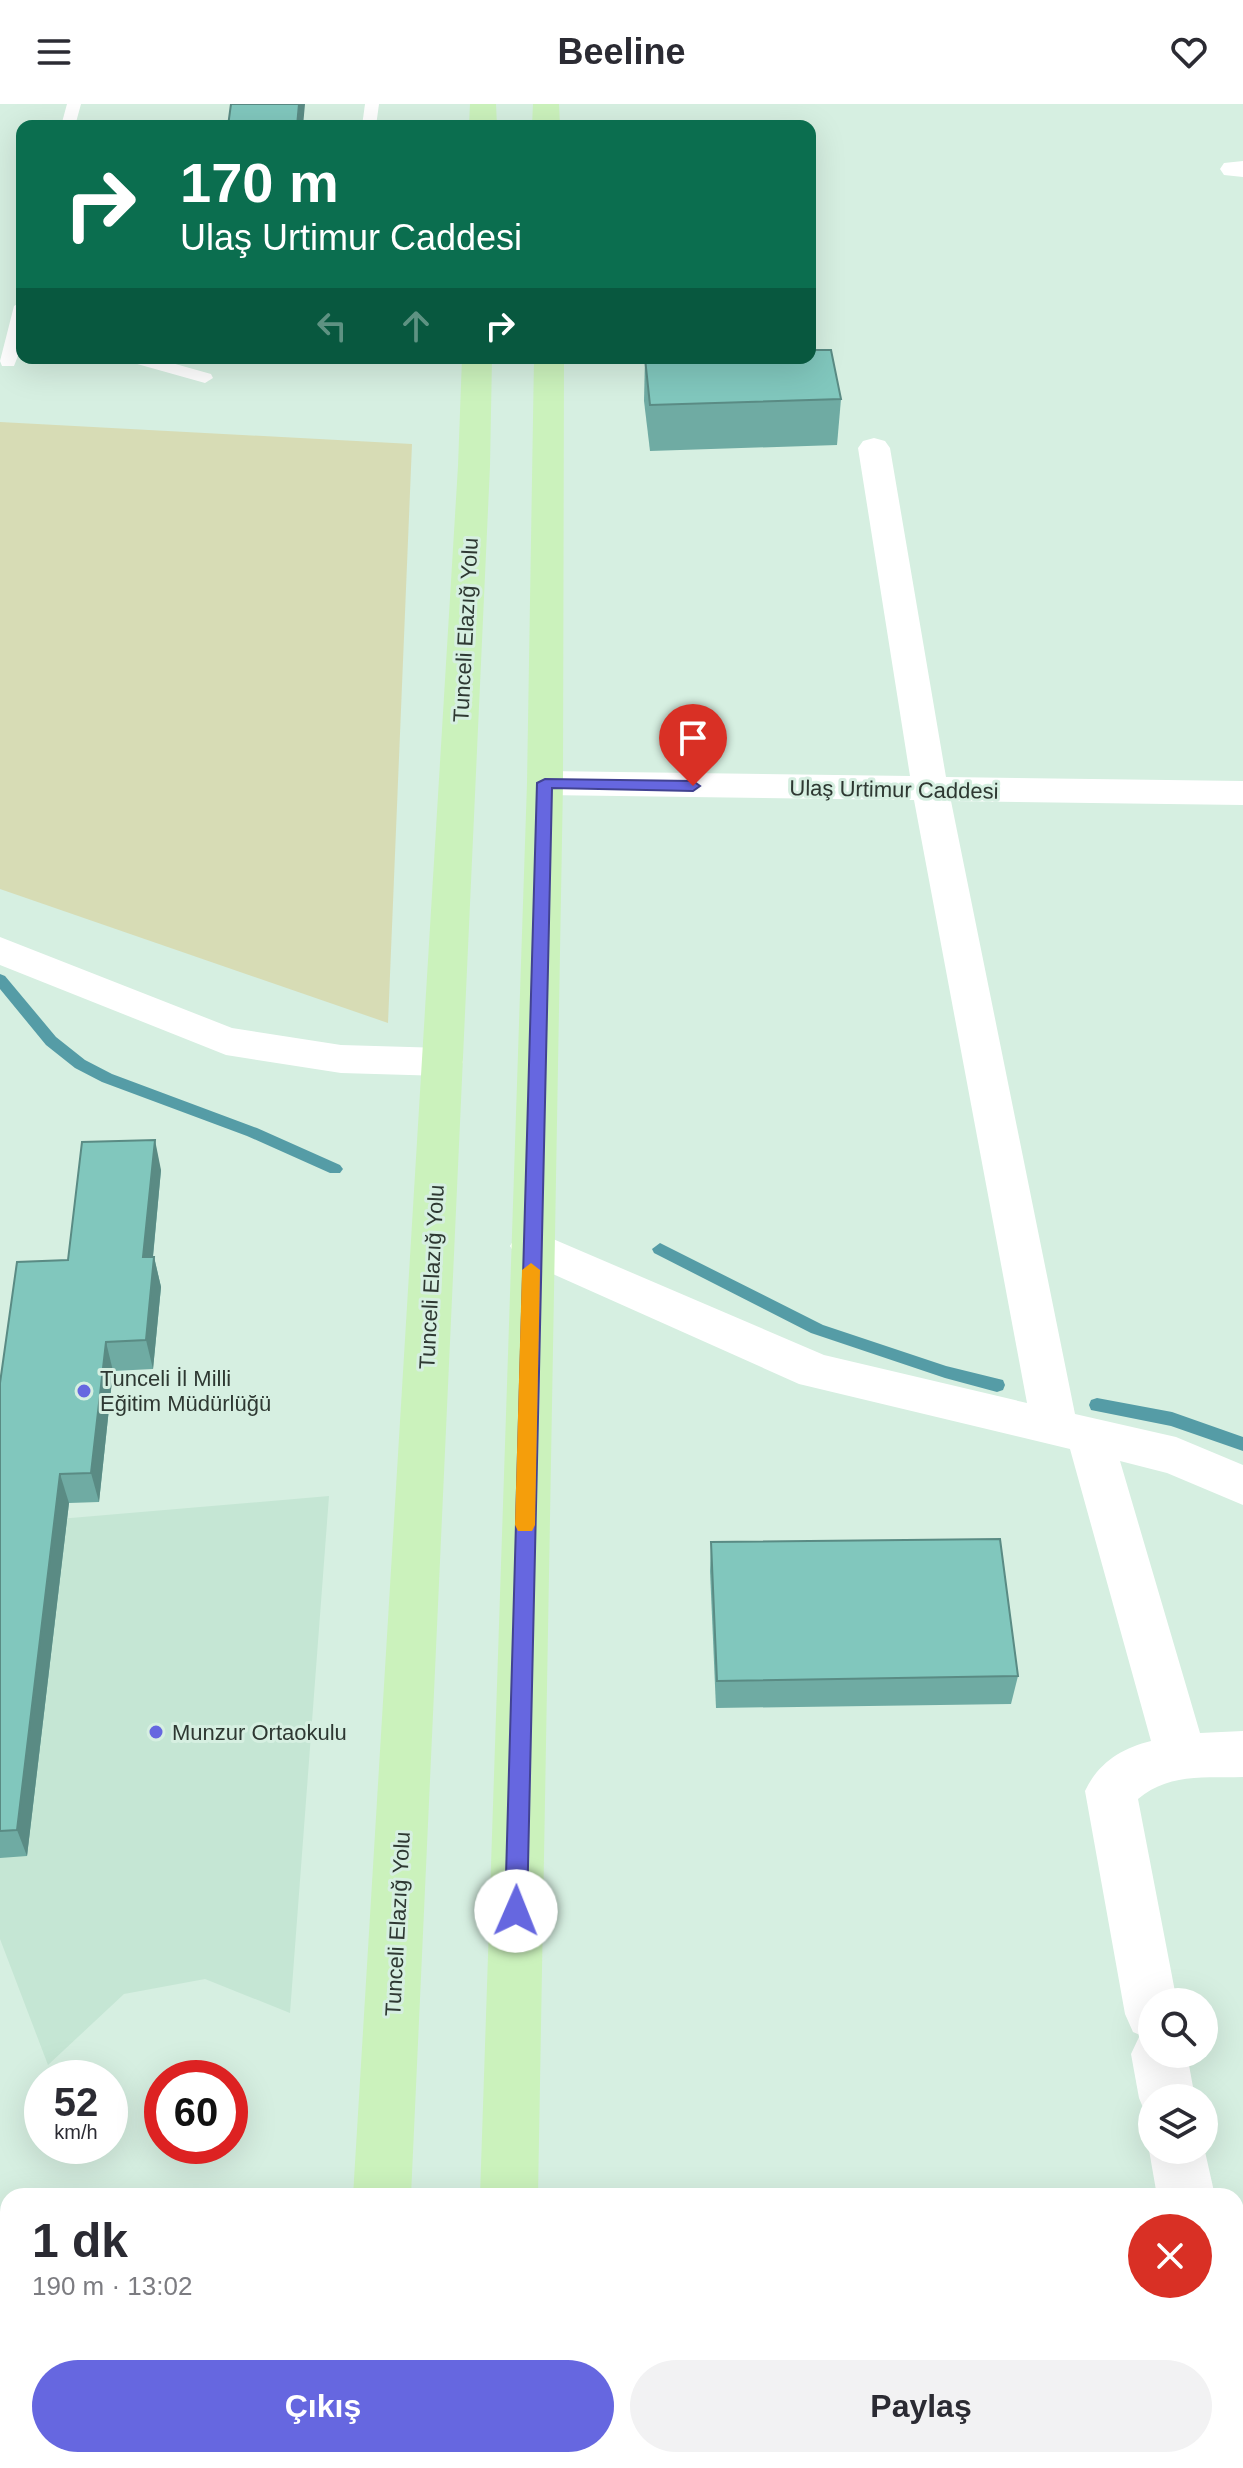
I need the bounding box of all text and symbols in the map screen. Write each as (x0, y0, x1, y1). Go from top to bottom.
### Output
icon: menu (32, 30, 76, 74)
icon: heart (1167, 30, 1211, 74)
text: Beeline (557, 31, 686, 72)
text: 170 m (180, 151, 339, 214)
icon: right (48, 152, 152, 256)
text: Ulaş Urtimur Caddesi (180, 217, 522, 258)
icon: left (310, 304, 354, 348)
icon: ahead (394, 304, 438, 348)
icon: right (478, 304, 522, 348)
street label: Tunceli Elazığ Yolu (448, 537, 483, 723)
pin (659, 704, 727, 786)
icon: arrive (671, 716, 715, 760)
street label: Ulaş Urtimur Caddesi (789, 775, 999, 804)
street label: Tunceli Elazığ Yolu (414, 1184, 449, 1370)
place label: Tunceli İl Milli Eğitim Müdürlüğü (100, 1366, 271, 1416)
marker: Tunceli İl Milli Eğitim Müdürlüğü (75, 1382, 93, 1400)
place label: Munzur Ortaokulu (172, 1720, 347, 1745)
marker: Munzur Ortaokulu (147, 1723, 165, 1741)
street label: Tunceli Elazığ Yolu (380, 1831, 415, 2017)
position arrow (474, 1869, 558, 1953)
map controls (1138, 1988, 1218, 2164)
button: search (1138, 1988, 1218, 2068)
speed limit sign: 60 (144, 2060, 248, 2164)
text: 52 (54, 2080, 98, 2124)
button: layers (1138, 2084, 1218, 2164)
text: km/h (54, 2121, 98, 2143)
text: 1 dk (32, 2214, 128, 2267)
button: close (1128, 2214, 1212, 2298)
text: 190 m · 13:02 (32, 2271, 192, 2301)
button: Çıkış (32, 2360, 614, 2452)
button: Paylaş (630, 2360, 1212, 2452)

